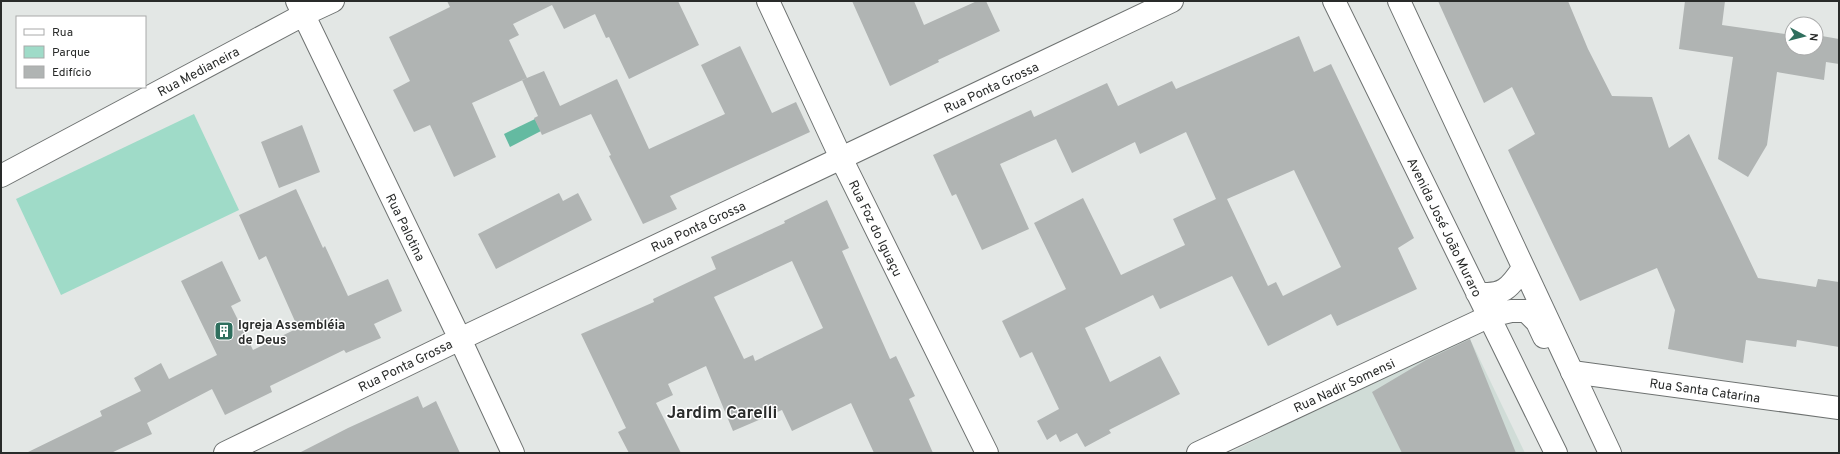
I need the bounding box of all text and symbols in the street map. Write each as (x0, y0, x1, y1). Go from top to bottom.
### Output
legend (16, 16, 146, 88)
north arrow (1784, 16, 1824, 56)
text: Rua (52, 25, 73, 41)
text: N (1806, 32, 1820, 42)
street label: Rua Medianeira (155, 44, 243, 101)
text: Parque (52, 45, 90, 61)
street label: Rua Ponta Grossa (942, 60, 1042, 118)
text: Edifício (52, 65, 92, 81)
street label: Avenida José João Muraro (1402, 156, 1484, 300)
street label: Rua Foz do Iguaçu (844, 178, 905, 280)
street label: Rua Palotina (381, 191, 427, 264)
street label: Rua Ponta Grossa (649, 199, 749, 257)
place label: Igreja Assembléia de Deus (238, 318, 345, 349)
building icon: Igreja Assembléia de Deus (213, 320, 235, 342)
street label: Rua Ponta Grossa (356, 337, 456, 396)
street label: Rua Nadir Somensi (1292, 356, 1398, 417)
street label: Rua Santa Catarina (1648, 376, 1761, 408)
district label: Jardim Carelli (667, 403, 777, 425)

